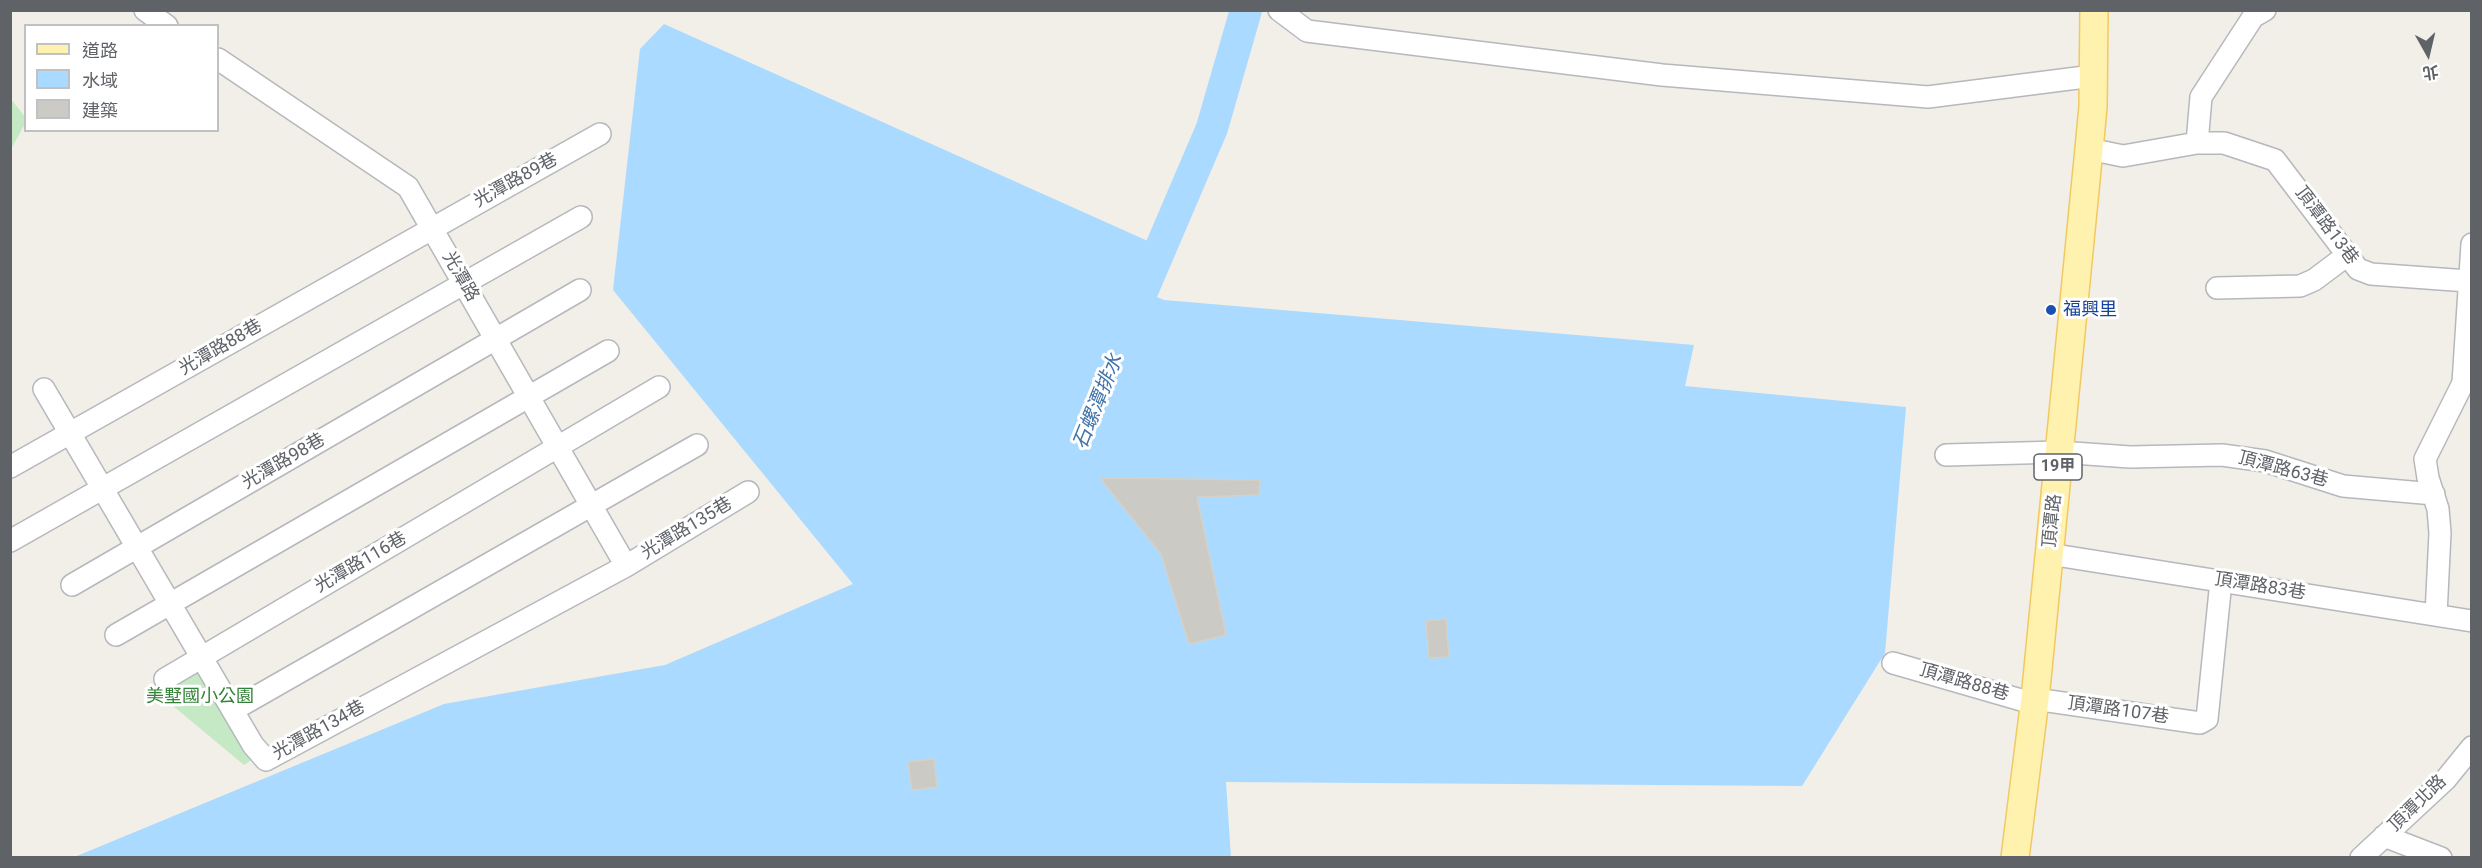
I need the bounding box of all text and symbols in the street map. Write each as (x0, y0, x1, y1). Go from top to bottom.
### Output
legend (24, 24, 219, 132)
north arrow (2398, 24, 2458, 84)
text: 道路 (82, 40, 118, 61)
text: 北 (2421, 62, 2440, 83)
text: 水域 (82, 70, 118, 91)
text: 建築 (82, 100, 118, 121)
street label: 光潭路89巷 (470, 149, 562, 213)
street label: 頂潭路13巷 (2290, 183, 2362, 269)
street label: 光潭路 (437, 248, 483, 306)
place label: 福興里 (2063, 299, 2117, 321)
marker: 福興里 (2044, 303, 2058, 317)
street label: 光潭路88巷 (176, 316, 266, 380)
water label: 石螺潭排水 (1069, 351, 1129, 453)
street label: 光潭路98巷 (239, 430, 329, 494)
street label: 頂潭路63巷 (2236, 448, 2330, 492)
road number: 19甲 (2034, 454, 2082, 480)
street label: 光潭路135巷 (638, 493, 736, 565)
street label: 頂潭路 (2039, 493, 2067, 549)
street label: 光潭路116巷 (311, 528, 411, 598)
street label: 頂潭路83巷 (2213, 569, 2307, 605)
street label: 頂潭路88巷 (1917, 660, 2011, 706)
park label: 美墅國小公園 (146, 686, 254, 708)
street label: 頂潭路107巷 (2066, 693, 2170, 729)
street label: 光潭路134巷 (269, 697, 369, 765)
street label: 頂潭北路 (2385, 771, 2451, 837)

